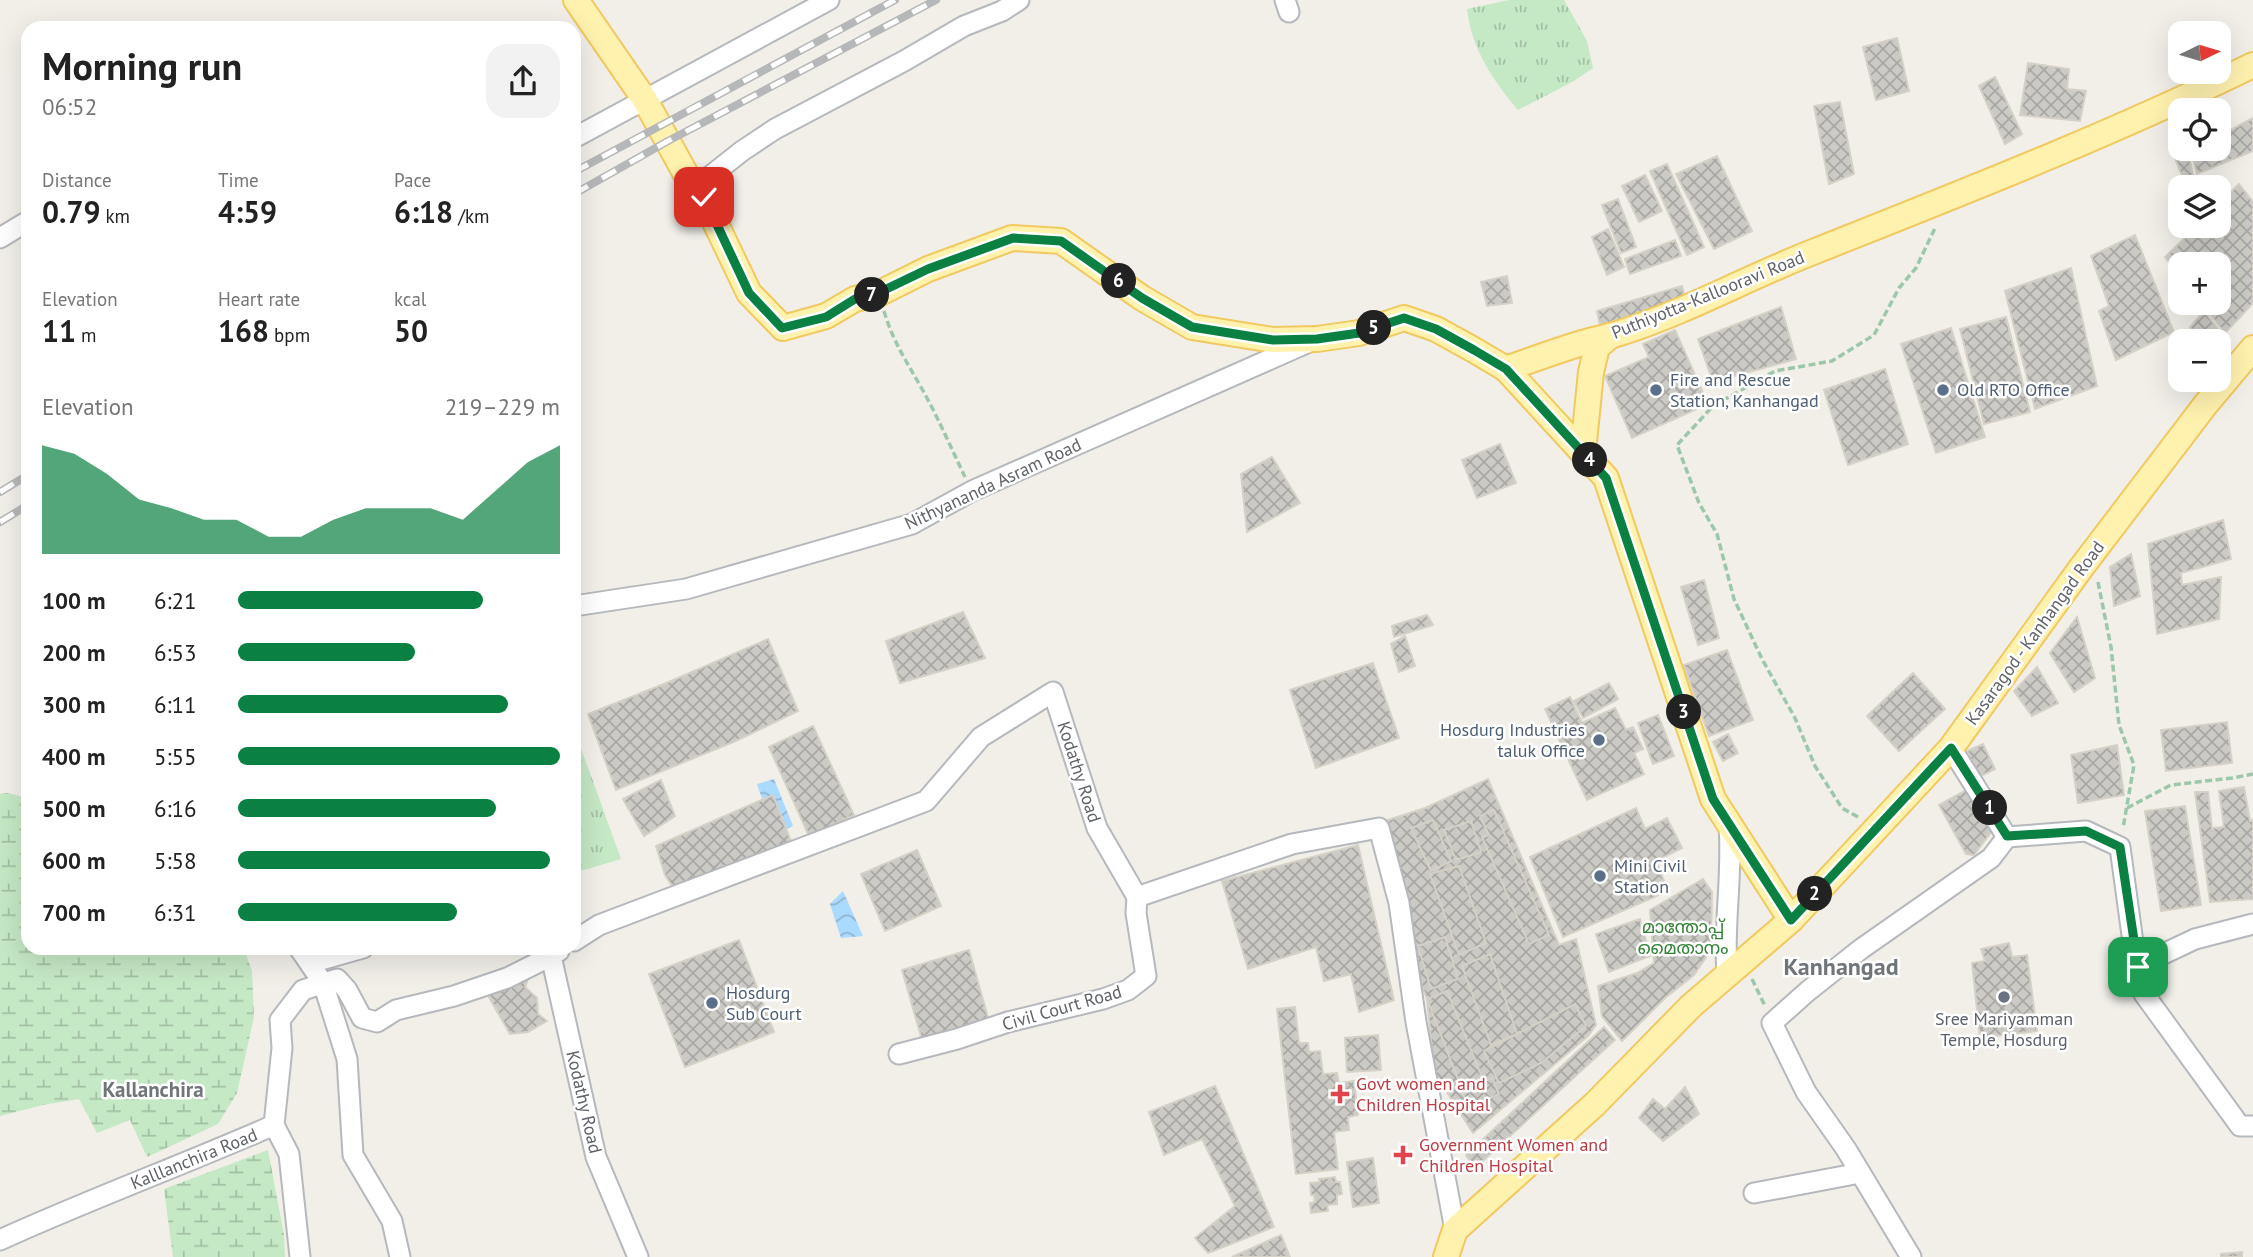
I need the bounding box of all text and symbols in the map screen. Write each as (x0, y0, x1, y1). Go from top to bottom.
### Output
north arrow (2168, 21, 2231, 84)
map controls (2168, 21, 2231, 392)
text: Morning run (42, 41, 242, 90)
button: share (486, 44, 560, 118)
text: 06:52 (42, 92, 97, 121)
button: locate (2168, 98, 2231, 161)
pin (674, 167, 734, 227)
text: Distance (42, 168, 112, 192)
text: Time (218, 168, 259, 192)
text: Pace (394, 168, 431, 192)
button: layers (2168, 175, 2231, 238)
icon: check (685, 178, 723, 216)
text: 0.79 (42, 192, 100, 231)
text: 4:59 (218, 192, 277, 231)
text: 6:18 (394, 192, 453, 231)
text: km (100, 204, 130, 228)
text: /km (453, 204, 489, 228)
street label: Puthiyotta-Kallooravi Road (1608, 245, 1808, 344)
button: + (2168, 252, 2231, 315)
pin: 6 (1102, 264, 1136, 298)
text: 6 (1113, 268, 1124, 292)
pin: 7 (854, 278, 890, 312)
text: 7 (866, 282, 877, 306)
text: Elevation (42, 287, 118, 311)
text: Heart rate (218, 287, 300, 311)
text: kcal (394, 287, 426, 311)
pin: 5 (1356, 310, 1392, 346)
text: 11 (42, 311, 76, 350)
text: 168 (218, 311, 269, 350)
text: 50 (394, 311, 428, 350)
text: 5 (1368, 315, 1379, 339)
text: m (76, 323, 97, 347)
text: bpm (269, 323, 310, 347)
button: − (2168, 329, 2231, 392)
place label: Fire and Rescue Station, Kanhangad (1670, 368, 1819, 412)
place label: Old RTO Office (1957, 378, 2070, 401)
marker: Fire and Rescue Station, Kanhangad (1648, 382, 1664, 398)
marker: Old RTO Office (1935, 382, 1951, 398)
text: Elevation (42, 392, 134, 421)
text: 219–229 m (445, 392, 560, 421)
street label: Nithyananda Asram Road (901, 432, 1085, 535)
pin: 4 (1572, 442, 1608, 477)
text: 4 (1584, 447, 1595, 471)
street label: Kasaragod - Kanhangad Road (1960, 536, 2109, 729)
text: 100 m (42, 586, 105, 615)
text: 6:21 (154, 586, 197, 615)
text: 200 m (42, 638, 105, 667)
text: 6:53 (154, 638, 197, 667)
text: 300 m (42, 690, 105, 719)
text: 6:11 (154, 690, 197, 719)
pin: 3 (1666, 694, 1702, 730)
text: 3 (1678, 699, 1689, 723)
street label: Kodathy Road (1052, 718, 1107, 825)
place label: Hosdurg Industries taluk Office (1440, 718, 1585, 762)
marker: Hosdurg Industries taluk Office (1591, 732, 1607, 748)
text: 400 m (42, 742, 105, 771)
text: 5:55 (154, 742, 197, 771)
pin: 1 (1972, 790, 2008, 826)
text: 500 m (42, 794, 105, 823)
text: 6:16 (154, 794, 197, 823)
text: 1 (1984, 795, 1995, 819)
text: 600 m (42, 846, 105, 875)
text: 5:58 (154, 846, 197, 875)
place label: Mini Civil Station (1614, 854, 1687, 898)
marker: Mini Civil Station (1592, 868, 1608, 884)
pin: 2 (1798, 876, 1832, 912)
text: 2 (1809, 881, 1820, 905)
text: 700 m (42, 898, 105, 927)
text: 6:31 (154, 898, 197, 927)
park label: മാന്തോപ്പ് മൈതാനം (1638, 915, 1728, 959)
pin (2108, 937, 2168, 997)
icon: arrive (2119, 948, 2157, 986)
district label: Kanhangad (1783, 951, 1899, 982)
street label: Civil Court Road (999, 979, 1124, 1036)
place label: Hosdurg Sub Court (726, 981, 802, 1025)
marker: Sree Mariyamman Temple, Hosdurg (1996, 989, 2012, 1005)
marker: Hosdurg Sub Court (704, 995, 720, 1011)
place label: Sree Mariyamman Temple, Hosdurg (1935, 1007, 2073, 1051)
street label: Kodathy Road (561, 1048, 608, 1156)
place label: Govt women and Children Hospital (1356, 1072, 1491, 1116)
district label: Kallanchira (102, 1076, 204, 1103)
marker: Govt women and Children Hospital (1330, 1084, 1350, 1104)
street label: Kalllanchira Road (127, 1123, 261, 1194)
place label: Government Women and Children Hospital (1419, 1133, 1608, 1177)
marker: Government Women and Children Hospital (1393, 1145, 1413, 1165)

